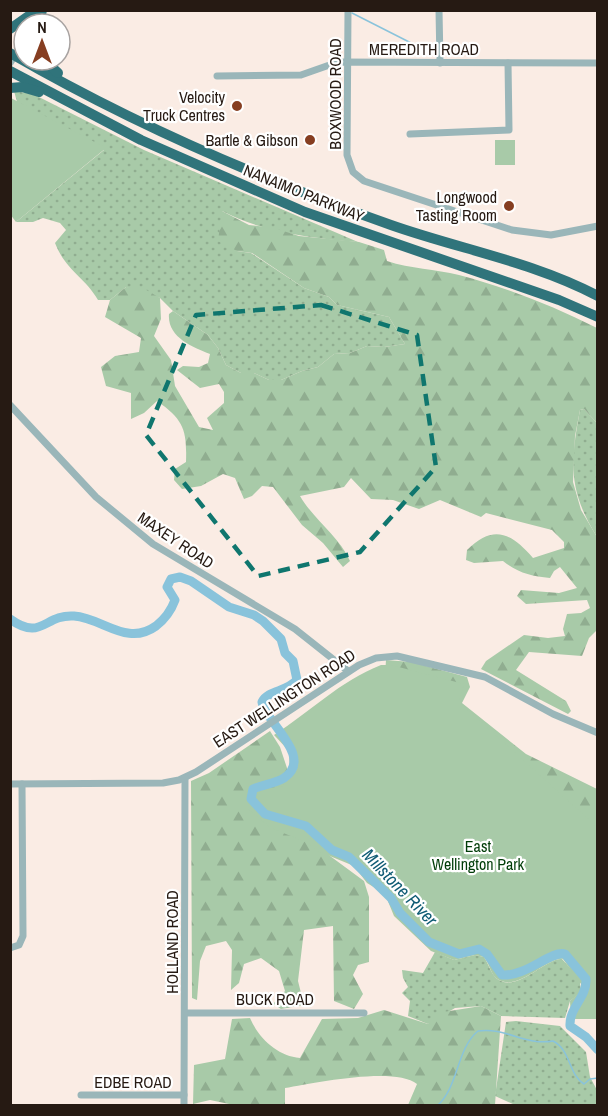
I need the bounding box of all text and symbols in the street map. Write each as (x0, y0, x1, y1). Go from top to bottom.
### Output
north arrow (12, 12, 72, 72)
text: N (37, 16, 47, 38)
street label: BOXWOOD ROAD (324, 38, 346, 150)
street label: MEREDITH ROAD (369, 38, 479, 60)
place label: Velocity Truck Centres (143, 86, 225, 126)
marker: Velocity Truck Centres (230, 99, 244, 113)
place label: Bartle & Gibson (205, 129, 298, 151)
marker: Bartle & Gibson (303, 133, 317, 147)
street label: NANAIMO PARKWAY (240, 159, 368, 227)
place label: Longwood Tasting Room (416, 186, 497, 226)
marker: Longwood Tasting Room (502, 199, 516, 213)
street label: MAXEY ROAD (134, 506, 218, 574)
street label: EAST WELLINGTON ROAD (208, 644, 360, 752)
park label: East Wellington Park (432, 835, 525, 875)
water label: Millstone River (357, 843, 444, 932)
street label: HOLLAND ROAD (161, 890, 183, 994)
street label: BUCK ROAD (236, 988, 314, 1010)
street label: EDBE ROAD (94, 1071, 172, 1093)

